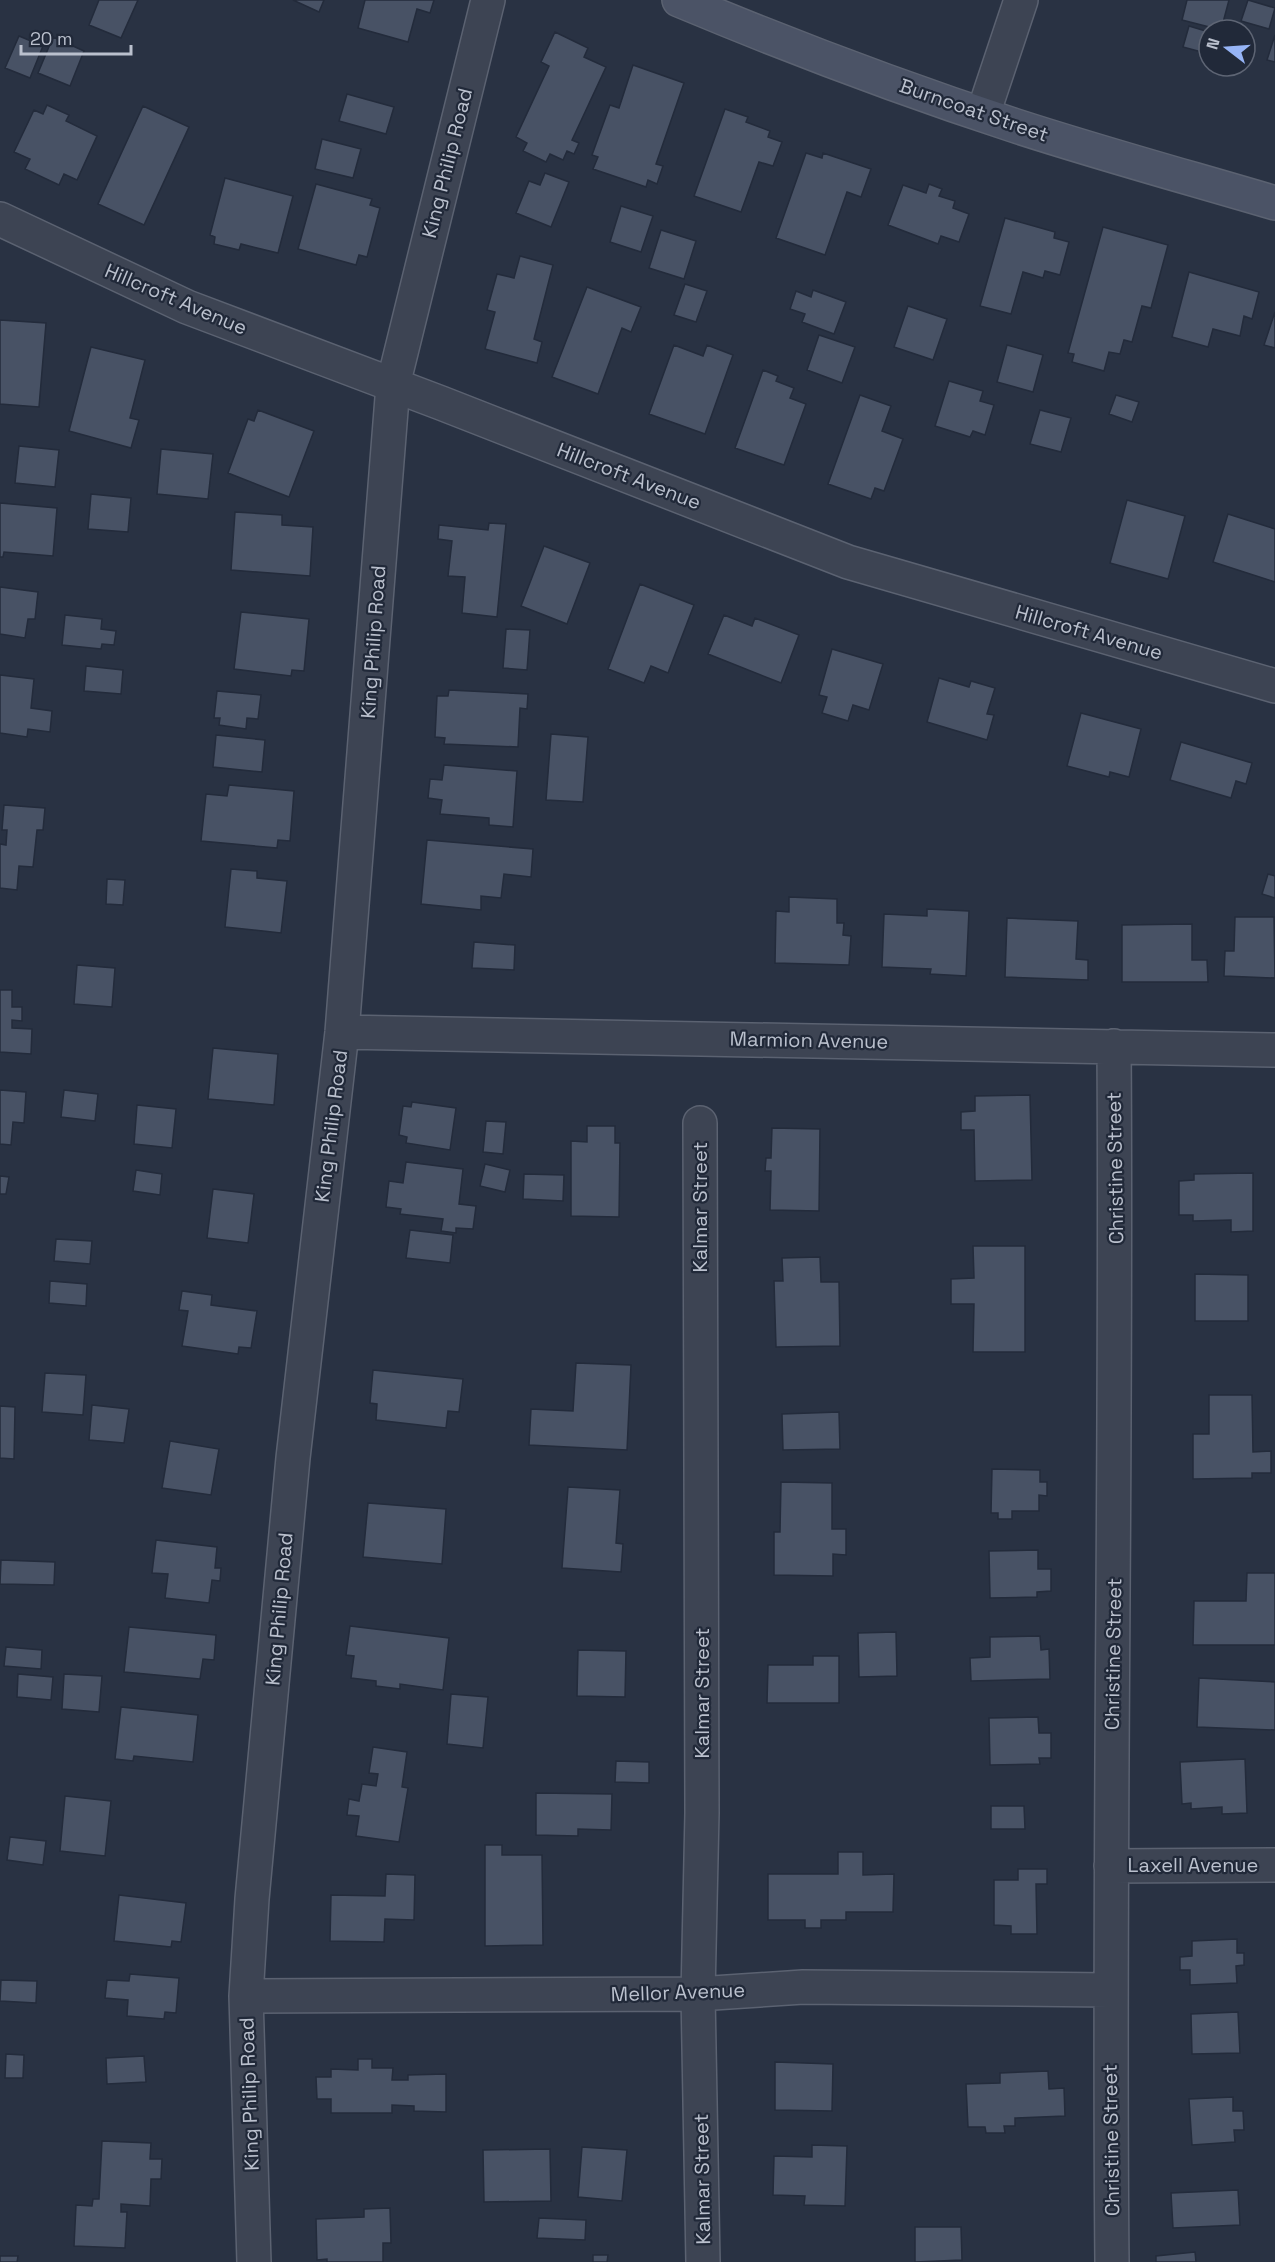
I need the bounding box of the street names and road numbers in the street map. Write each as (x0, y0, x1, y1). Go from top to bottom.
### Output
street label: Burncoat Street (896, 72, 1052, 148)
street label: King Philip Road (416, 85, 478, 241)
street label: Hillcroft Avenue (101, 257, 251, 341)
street label: Hillcroft Avenue (553, 437, 705, 515)
street label: King Philip Road (355, 565, 391, 719)
street label: Hillcroft Avenue (1012, 599, 1166, 665)
street label: Marmion Avenue (729, 1026, 889, 1054)
street label: King Philip Road (309, 1048, 353, 1204)
street label: Christine Street (1101, 1092, 1129, 1244)
street label: Kalmar Street (687, 1141, 713, 1273)
street label: King Philip Road (259, 1531, 299, 1687)
street label: Christine Street (1099, 1578, 1127, 1730)
street label: Kalmar Street (689, 1627, 715, 1759)
street label: Laxell Avenue (1128, 1852, 1258, 1878)
street label: Mellor Avenue (610, 1977, 746, 2007)
street label: King Philip Road (233, 2017, 265, 2171)
street label: Christine Street (1097, 2064, 1125, 2216)
street label: Kalmar Street (688, 2113, 716, 2245)

